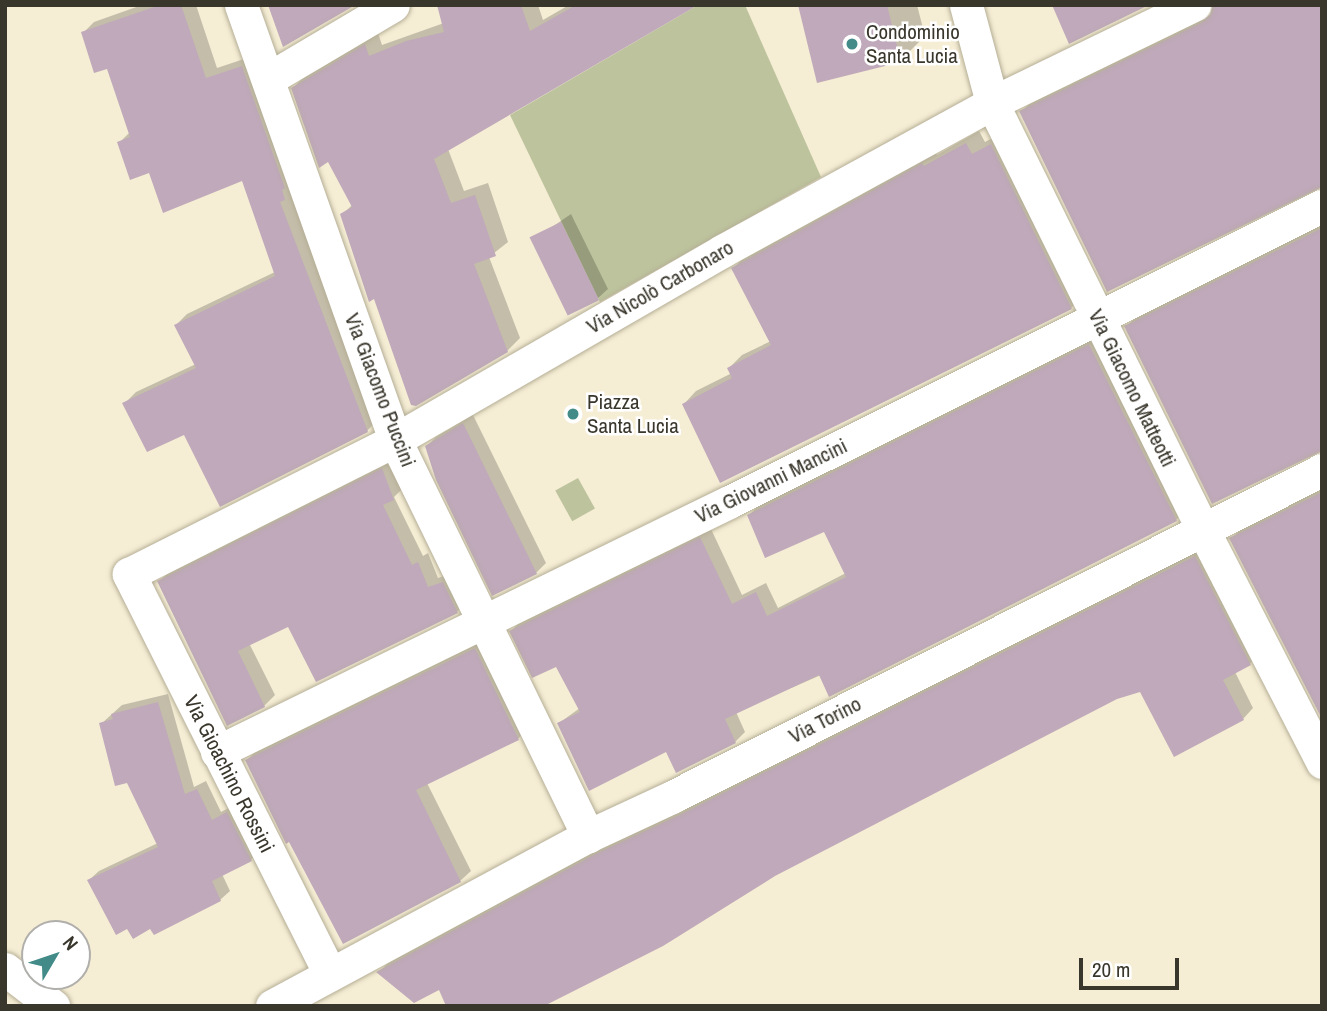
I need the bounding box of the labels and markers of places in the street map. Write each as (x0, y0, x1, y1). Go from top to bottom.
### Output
place label: Condominio Santa Lucia (866, 19, 960, 69)
marker: Condominio Santa Lucia (844, 36, 860, 52)
place label: Piazza Santa Lucia (587, 389, 679, 439)
marker: Piazza Santa Lucia (565, 406, 581, 422)

